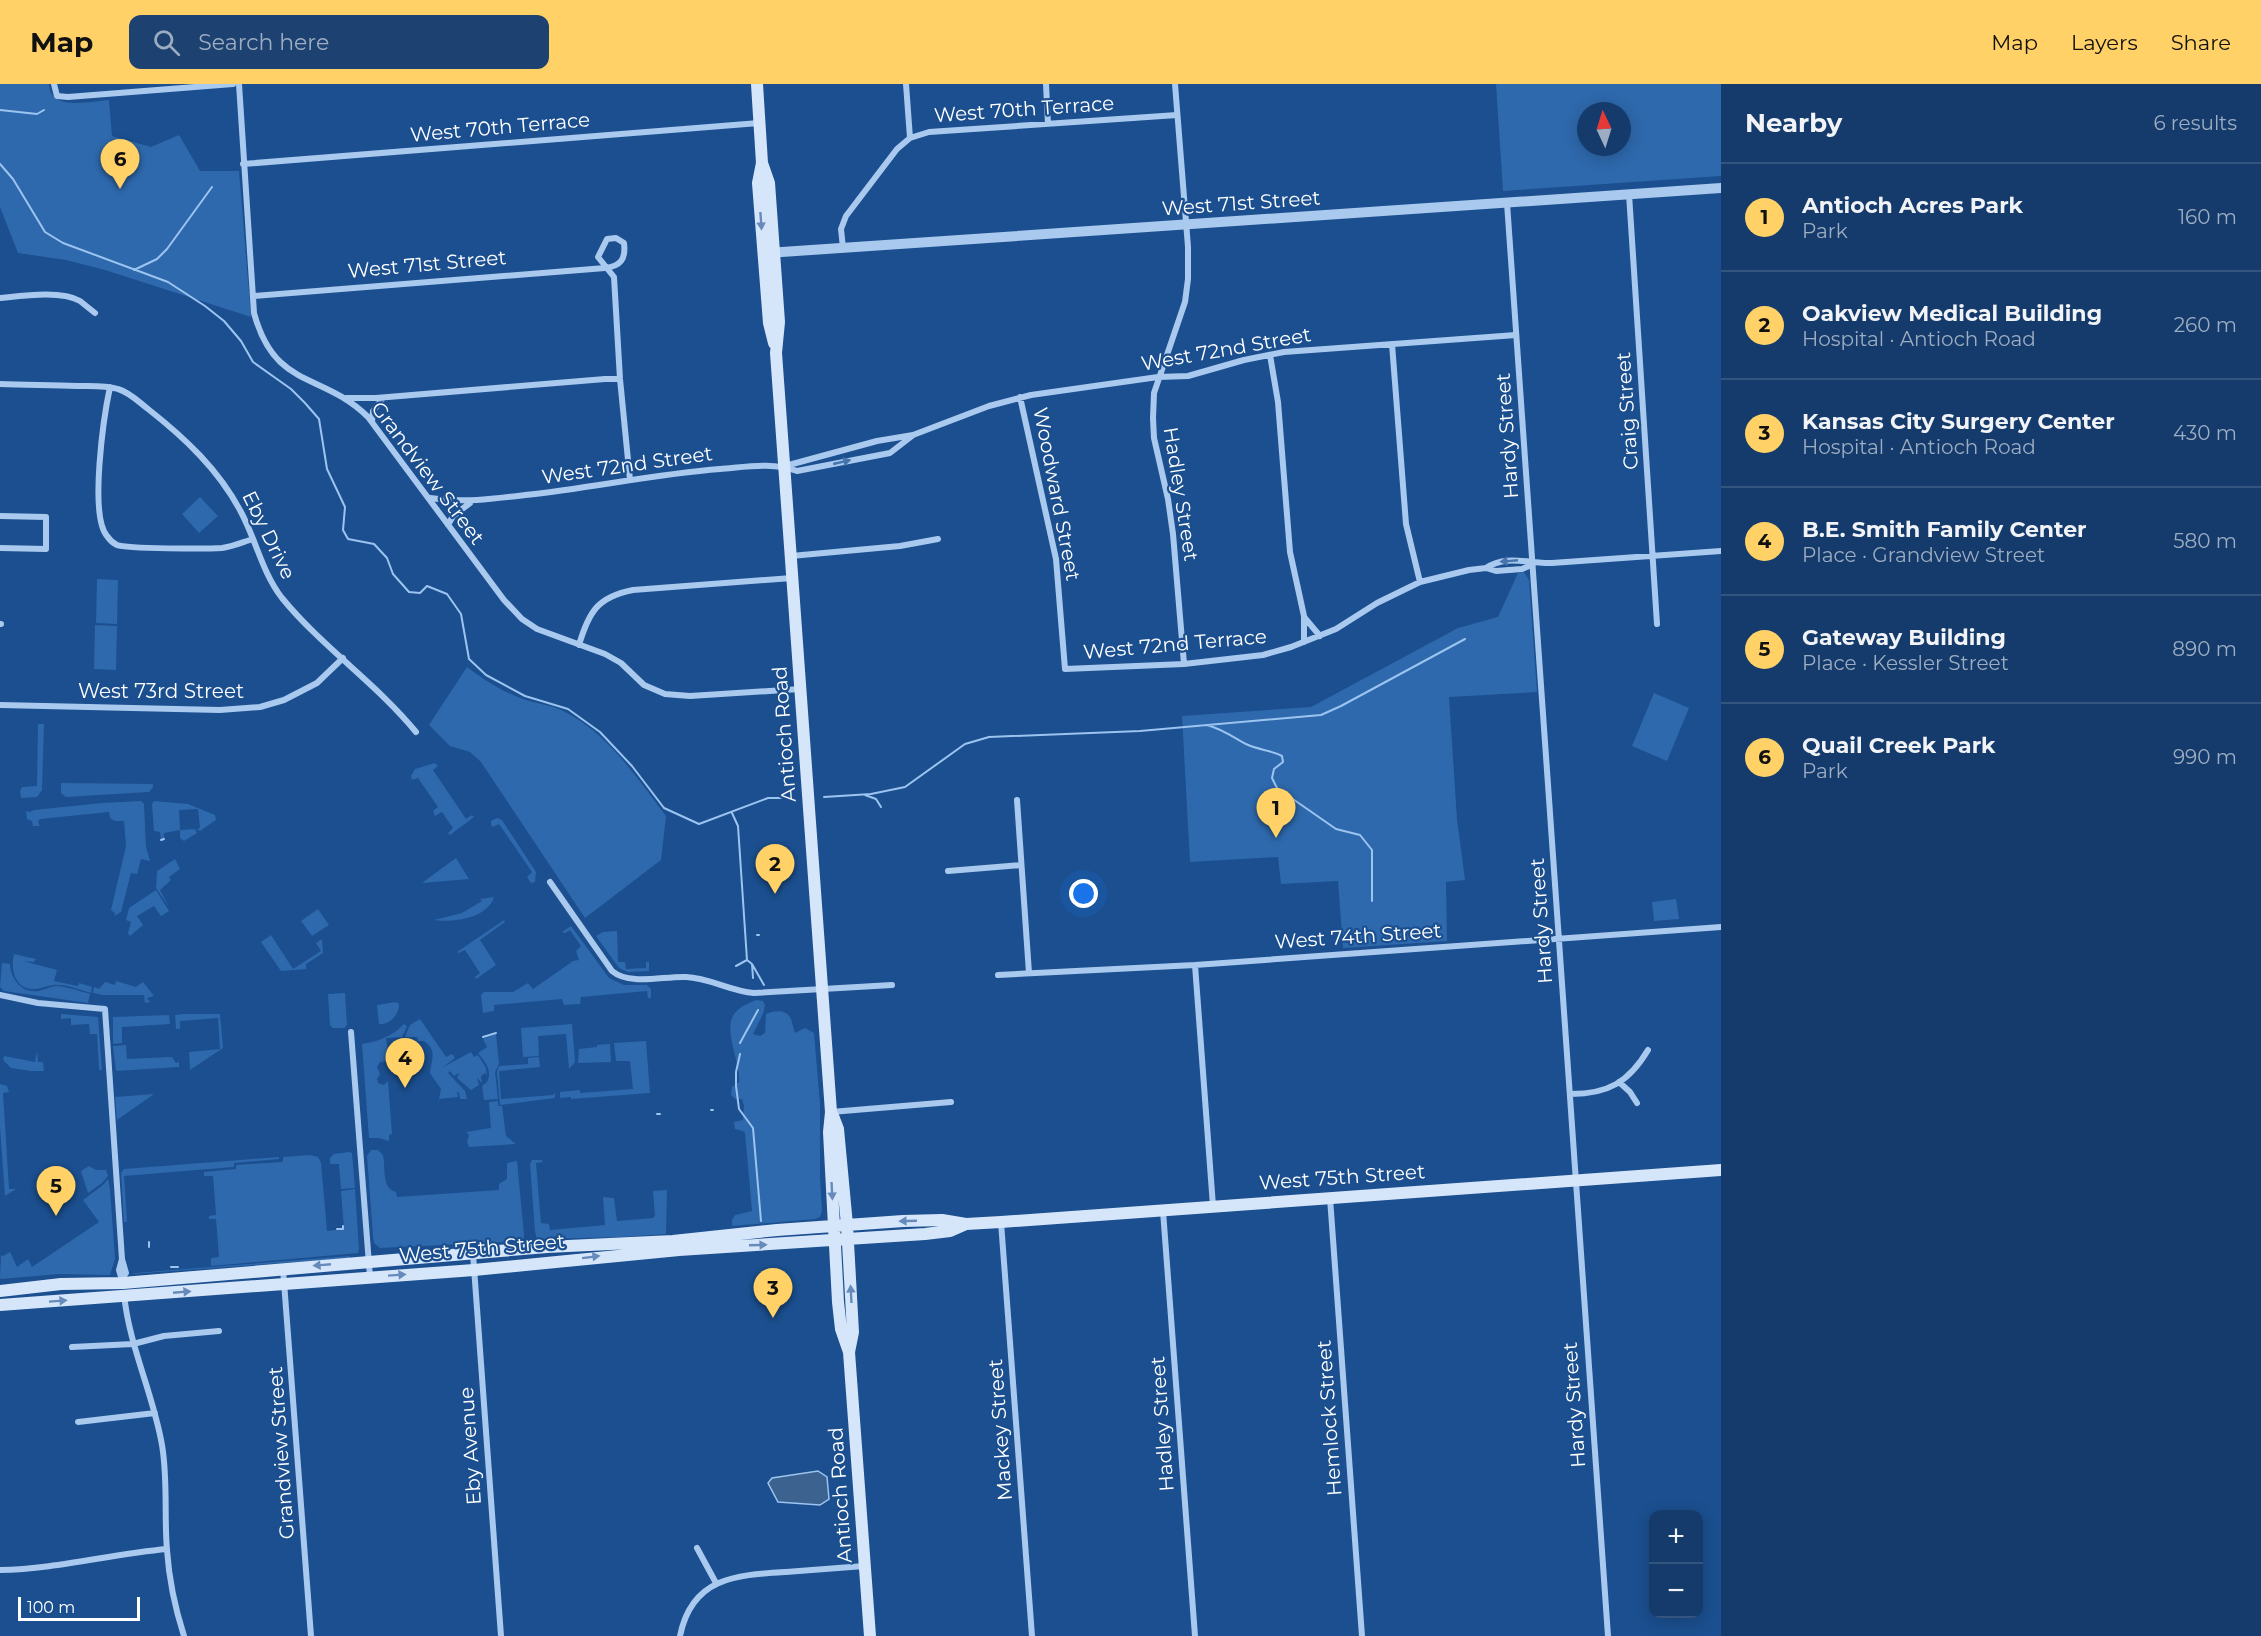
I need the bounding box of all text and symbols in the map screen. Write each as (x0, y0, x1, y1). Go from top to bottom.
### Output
search box (129, 15, 549, 69)
text: Map (30, 25, 93, 59)
icon: search (150, 26, 183, 59)
text: Search here (198, 29, 329, 56)
text: Map (1991, 30, 2038, 55)
text: Layers (2071, 30, 2138, 55)
text: Share (2171, 30, 2231, 55)
street label: West 70th Terrace (933, 91, 1115, 127)
north arrow (1577, 102, 1631, 156)
street label: West 70th Terrace (409, 107, 591, 147)
text: Nearby (1745, 107, 1842, 139)
text: 6 results (2153, 111, 2237, 135)
pin: 6 (100, 140, 140, 189)
street label: West 71st Street (1161, 185, 1321, 221)
text: Antioch Acres Park (1802, 192, 2023, 219)
text: 1 (1761, 205, 1768, 229)
text: 160 m (2178, 205, 2237, 229)
one-way arrow (756, 212, 766, 231)
text: Park (1802, 219, 1848, 243)
street label: West 71st Street (347, 245, 507, 283)
text: Oakview Medical Building (1802, 300, 2102, 327)
text: 2 (1759, 313, 1770, 337)
text: 260 m (2174, 313, 2237, 337)
street label: West 72nd Street (1139, 322, 1313, 376)
text: Hospital · Antioch Road (1802, 327, 2036, 351)
street label: Craig Street (1611, 351, 1643, 471)
street label: Hardy Street (1491, 372, 1523, 500)
street label: Grandview Street (366, 397, 490, 549)
street label: Woodward Street (1028, 405, 1086, 583)
text: Kansas City Surgery Center (1802, 408, 2115, 435)
text: 3 (1759, 421, 1770, 445)
text: 430 m (2173, 421, 2237, 445)
street label: Hadley Street (1159, 425, 1203, 563)
text: Hospital · Antioch Road (1802, 435, 2036, 459)
street label: West 72nd Street (540, 441, 714, 489)
one-way arrow (832, 457, 851, 466)
street label: Eby Drive (237, 487, 301, 583)
text: B.E. Smith Family Center (1802, 516, 2087, 543)
text: 4 (1758, 529, 1771, 553)
text: 580 m (2173, 529, 2237, 553)
text: Place · Grandview Street (1802, 543, 2045, 567)
one-way arrow (1500, 556, 1519, 566)
street label: West 72nd Terrace (1082, 624, 1268, 664)
text: Gateway Building (1802, 624, 2006, 651)
text: 5 (1759, 637, 1770, 661)
text: 890 m (2172, 637, 2237, 661)
text: Place · Kessler Street (1802, 651, 2009, 675)
street label: Antioch Road (767, 665, 801, 803)
street label: West 73rd Street (78, 679, 244, 703)
text: Quail Creek Park (1802, 732, 1996, 759)
text: 6 (1758, 745, 1771, 769)
text: 990 m (2173, 745, 2237, 769)
text: Park (1802, 759, 1848, 783)
pin: 1 (1256, 788, 1296, 838)
pin: 2 (756, 844, 794, 894)
street label: Hardy Street (1525, 857, 1557, 985)
your location (1069, 879, 1098, 908)
street label: West 74th Street (1274, 918, 1442, 954)
pin: 4 (386, 1038, 424, 1088)
street label: West 75th Street (1258, 1159, 1426, 1195)
pin: 5 (36, 1166, 76, 1216)
one-way arrow (828, 1182, 837, 1201)
one-way arrow (898, 1216, 917, 1225)
street label: West 75th Street (398, 1229, 566, 1267)
one-way arrow (749, 1240, 768, 1250)
one-way arrow (582, 1253, 601, 1262)
one-way arrow (312, 1260, 331, 1270)
pin: 3 (754, 1268, 792, 1318)
one-way arrow (388, 1270, 407, 1280)
one-way arrow (846, 1284, 855, 1303)
one-way arrow (173, 1287, 192, 1297)
one-way arrow (49, 1297, 68, 1306)
street label: Hemlock Street (1312, 1339, 1346, 1497)
street label: Hardy Street (1558, 1341, 1590, 1469)
street label: Hadley Street (1145, 1356, 1179, 1492)
street label: Mackey Street (983, 1358, 1017, 1502)
street label: Grandview Street (263, 1366, 299, 1540)
street label: Eby Avenue (454, 1386, 486, 1506)
street label: Antioch Road (823, 1426, 857, 1564)
map controls (1649, 1510, 1703, 1618)
button: + (1649, 1510, 1703, 1564)
button: − (1649, 1564, 1703, 1618)
scale bar (18, 1594, 140, 1622)
text: 100 m (27, 1598, 75, 1617)

